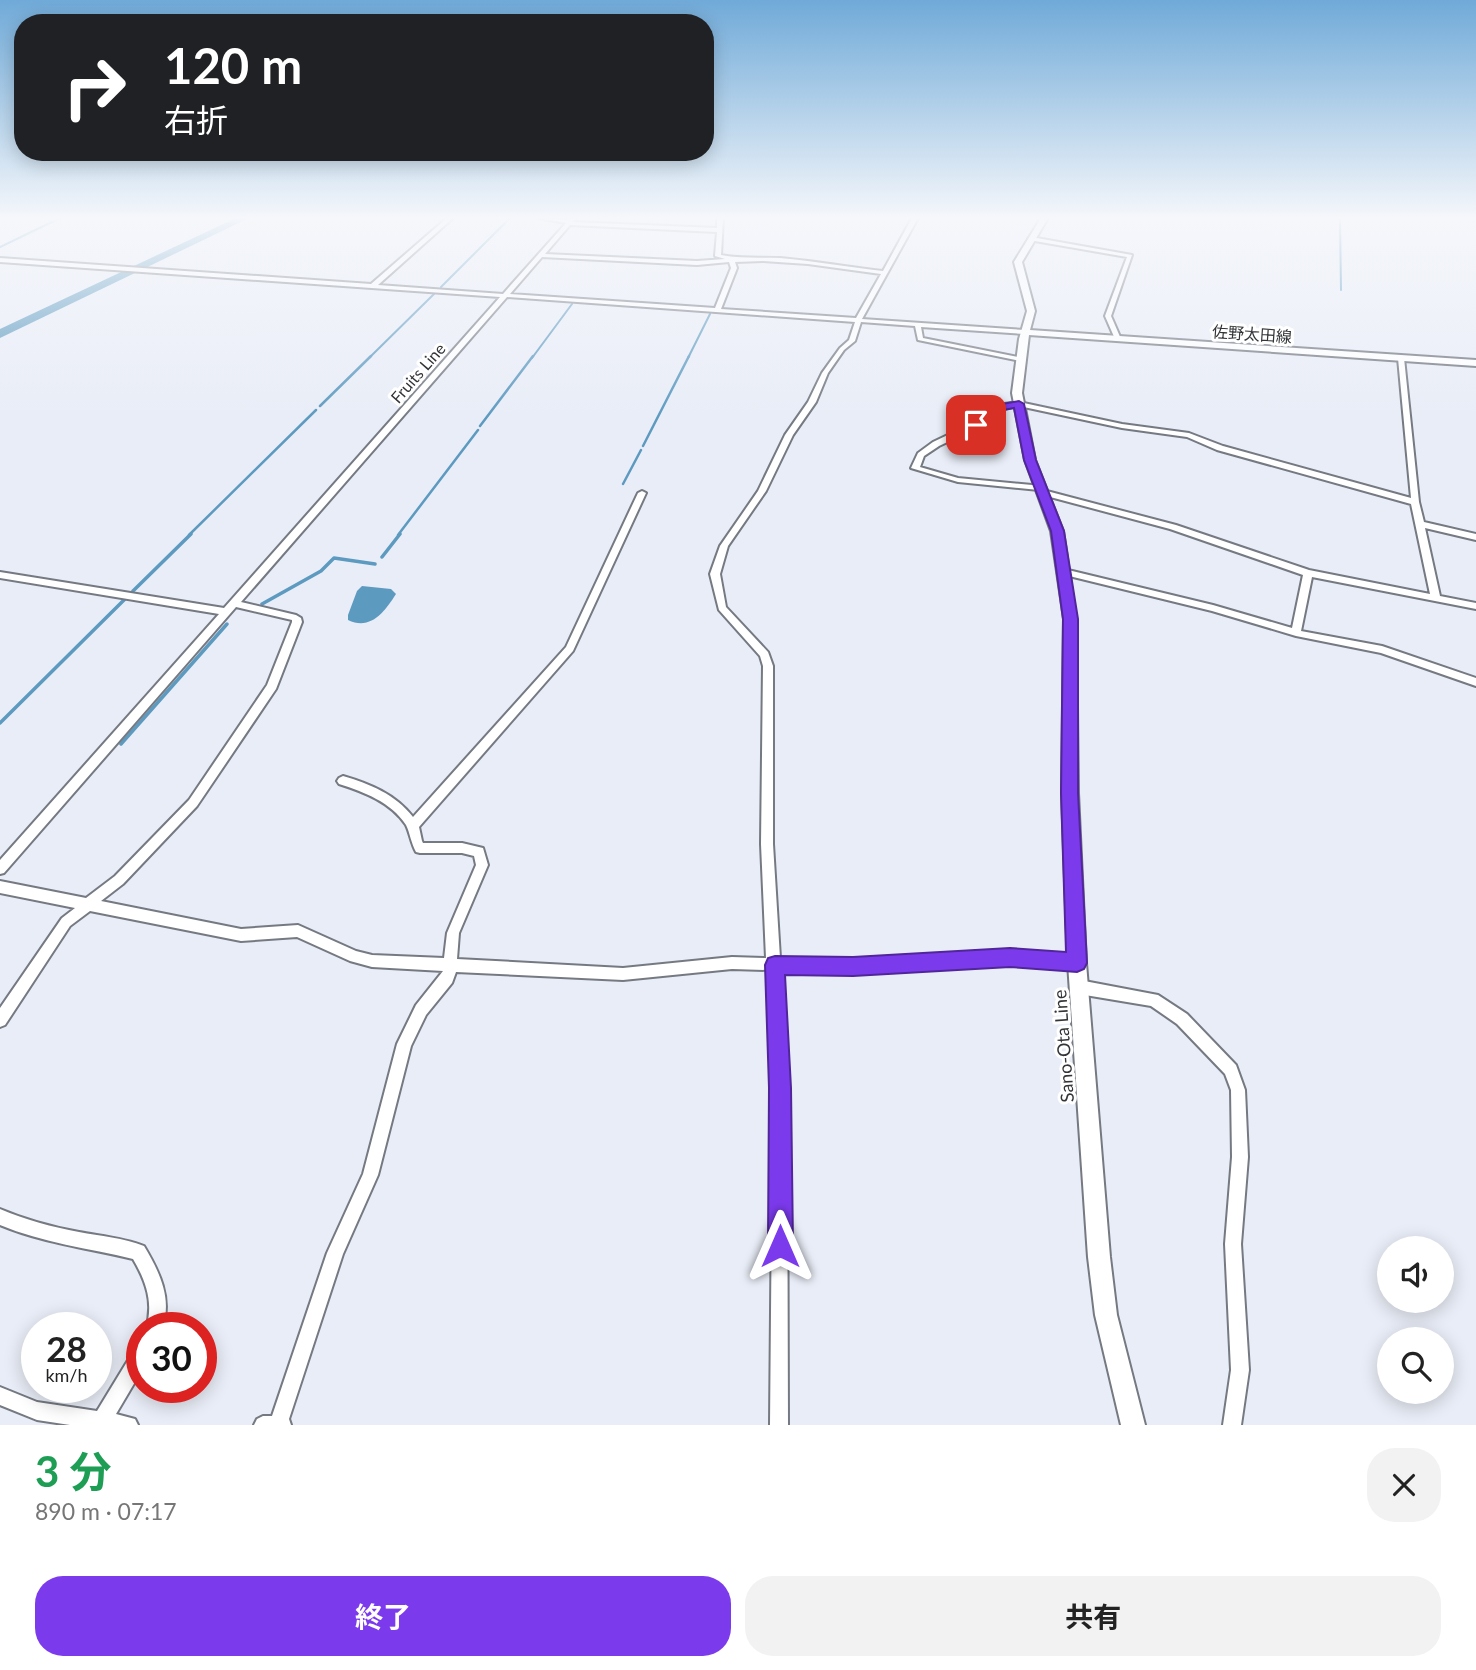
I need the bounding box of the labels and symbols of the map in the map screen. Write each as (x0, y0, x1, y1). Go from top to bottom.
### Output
street label: 佐野太田線 (1211, 321, 1293, 346)
street label: Fruits Line (386, 339, 449, 407)
pin (946, 395, 1006, 455)
street label: Sano-Ota Line (1048, 989, 1078, 1103)
position arrow (743, 1209, 817, 1283)
speed limit sign: 30 (126, 1312, 217, 1403)

